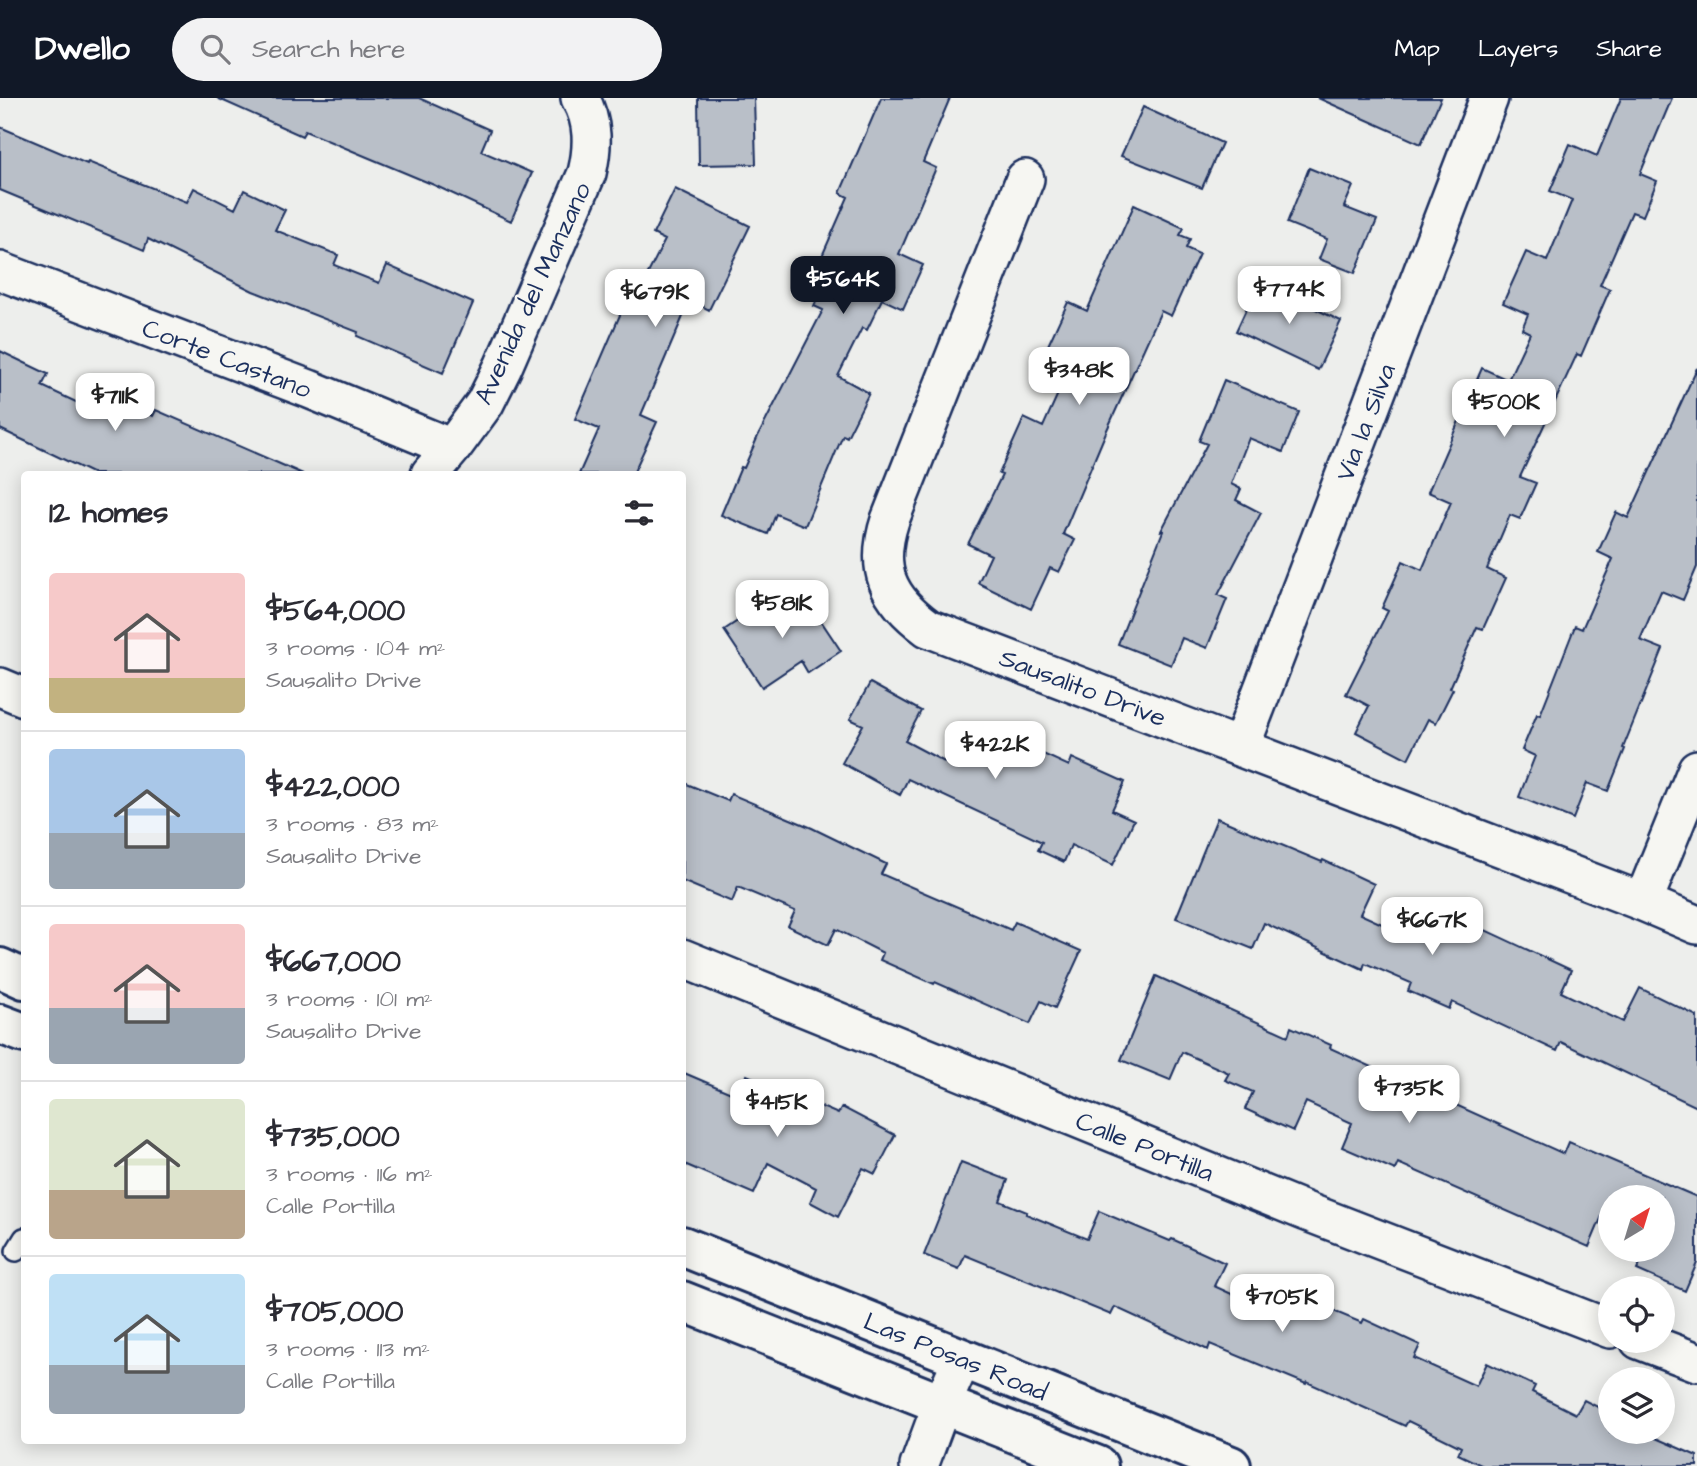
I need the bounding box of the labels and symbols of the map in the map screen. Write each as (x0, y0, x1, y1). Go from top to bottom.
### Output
street label: Avenida del Manzano (466, 176, 600, 410)
pin: $564K (794, 256, 892, 316)
pin: $774K (1240, 266, 1338, 326)
pin: $679K (606, 270, 704, 329)
street label: Corte Castano (137, 310, 317, 408)
pin: $348K (1030, 348, 1128, 407)
street label: Via la Silva (1327, 358, 1405, 486)
pin: $711K (66, 374, 164, 433)
pin: $500K (1455, 380, 1553, 439)
pin: $581K (733, 580, 831, 640)
street label: Sausalito Drive (994, 640, 1171, 736)
pin: $422K (946, 722, 1044, 781)
pin: $667K (1383, 898, 1481, 957)
pin: $735K (1360, 1066, 1458, 1125)
pin: $415K (728, 1080, 826, 1139)
street label: Calle Portilla (1070, 1103, 1219, 1191)
north arrow (1598, 1185, 1675, 1262)
pin: $705K (1233, 1274, 1331, 1334)
street label: Las Posas Road (858, 1304, 1053, 1410)

